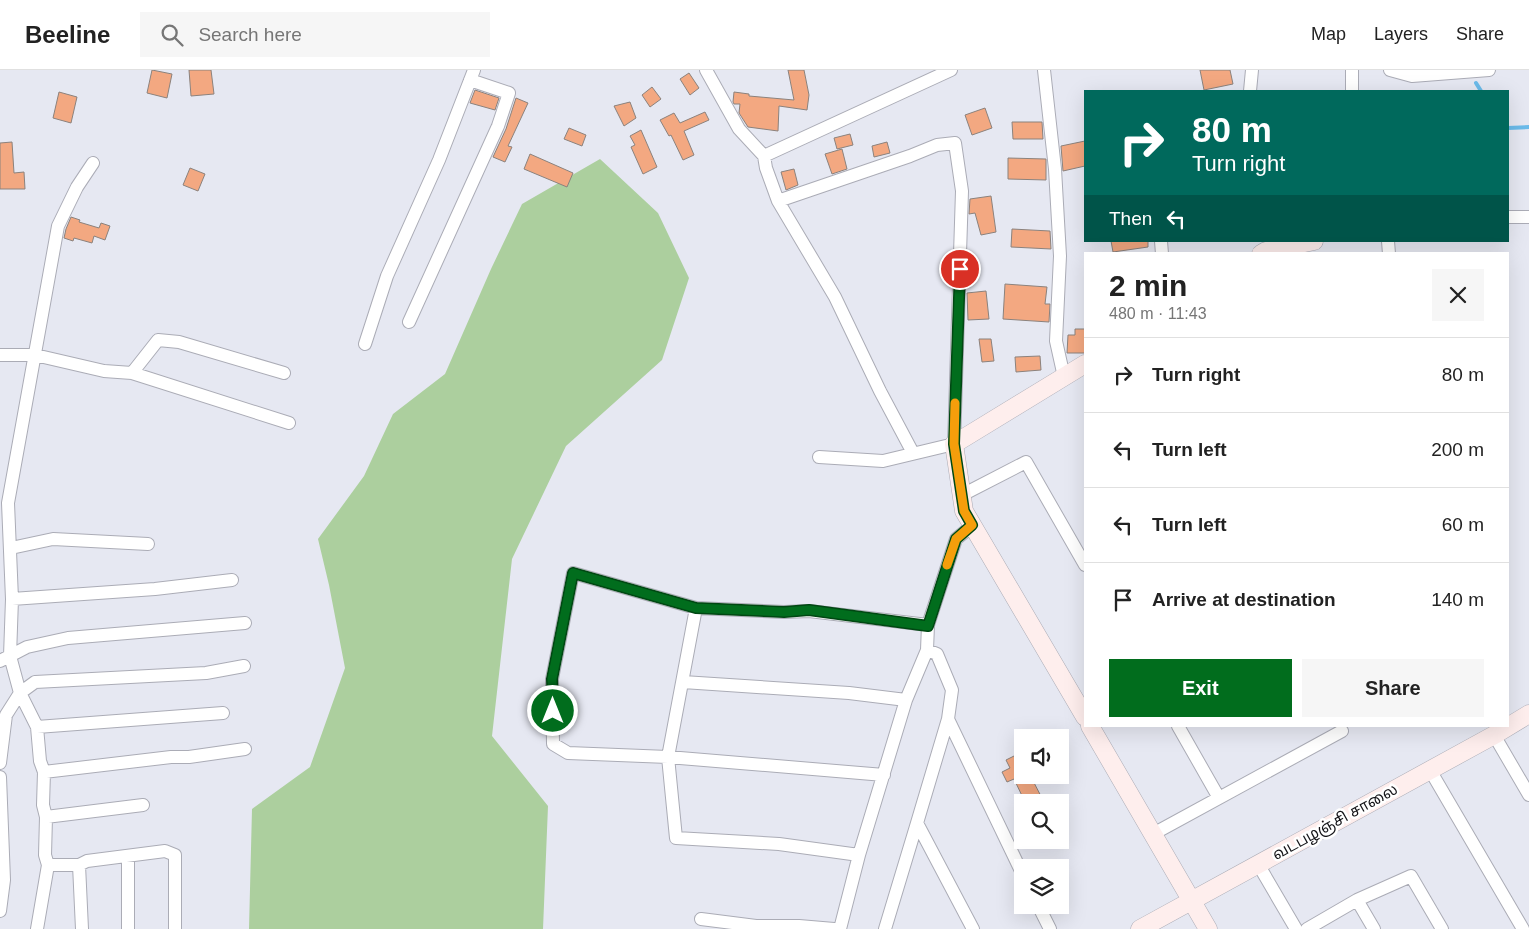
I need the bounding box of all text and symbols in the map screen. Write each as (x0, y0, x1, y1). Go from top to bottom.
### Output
search box (140, 12, 490, 57)
text: Beeline (25, 21, 110, 48)
icon: search (158, 21, 186, 49)
text: Search here (198, 24, 302, 45)
text: Map (1311, 24, 1346, 44)
text: Layers (1374, 24, 1428, 44)
text: Share (1456, 24, 1504, 44)
icon: right (1109, 110, 1174, 175)
text: 80 m (1192, 110, 1272, 149)
text: Turn right (1192, 151, 1285, 176)
icon: left (1162, 205, 1190, 233)
text: Then (1109, 208, 1152, 229)
pin (939, 248, 981, 290)
icon: arrive (946, 255, 974, 283)
text: 2 min (1109, 269, 1187, 302)
button: close (1432, 269, 1484, 321)
text: 480 m · 11:43 (1109, 305, 1207, 322)
icon: right (1109, 361, 1137, 389)
text: Turn right (1152, 364, 1240, 385)
text: 80 m (1442, 364, 1484, 385)
icon: left (1109, 436, 1137, 464)
text: Turn left (1152, 439, 1227, 460)
text: 200 m (1431, 439, 1484, 460)
icon: left (1109, 511, 1137, 539)
text: Turn left (1152, 514, 1227, 535)
text: 60 m (1442, 514, 1484, 535)
icon: arrive (1109, 586, 1137, 614)
text: Arrive at destination (1152, 589, 1336, 610)
text: 140 m (1431, 589, 1484, 610)
button: Exit (1109, 659, 1292, 717)
button: Share (1302, 659, 1484, 717)
position arrow (526, 684, 578, 736)
map controls (1014, 729, 1069, 914)
button: sound (1014, 729, 1069, 784)
street label: வடபழஞ்சி சாலை (1269, 780, 1402, 866)
button: search (1014, 794, 1069, 849)
button: layers (1014, 859, 1069, 914)

